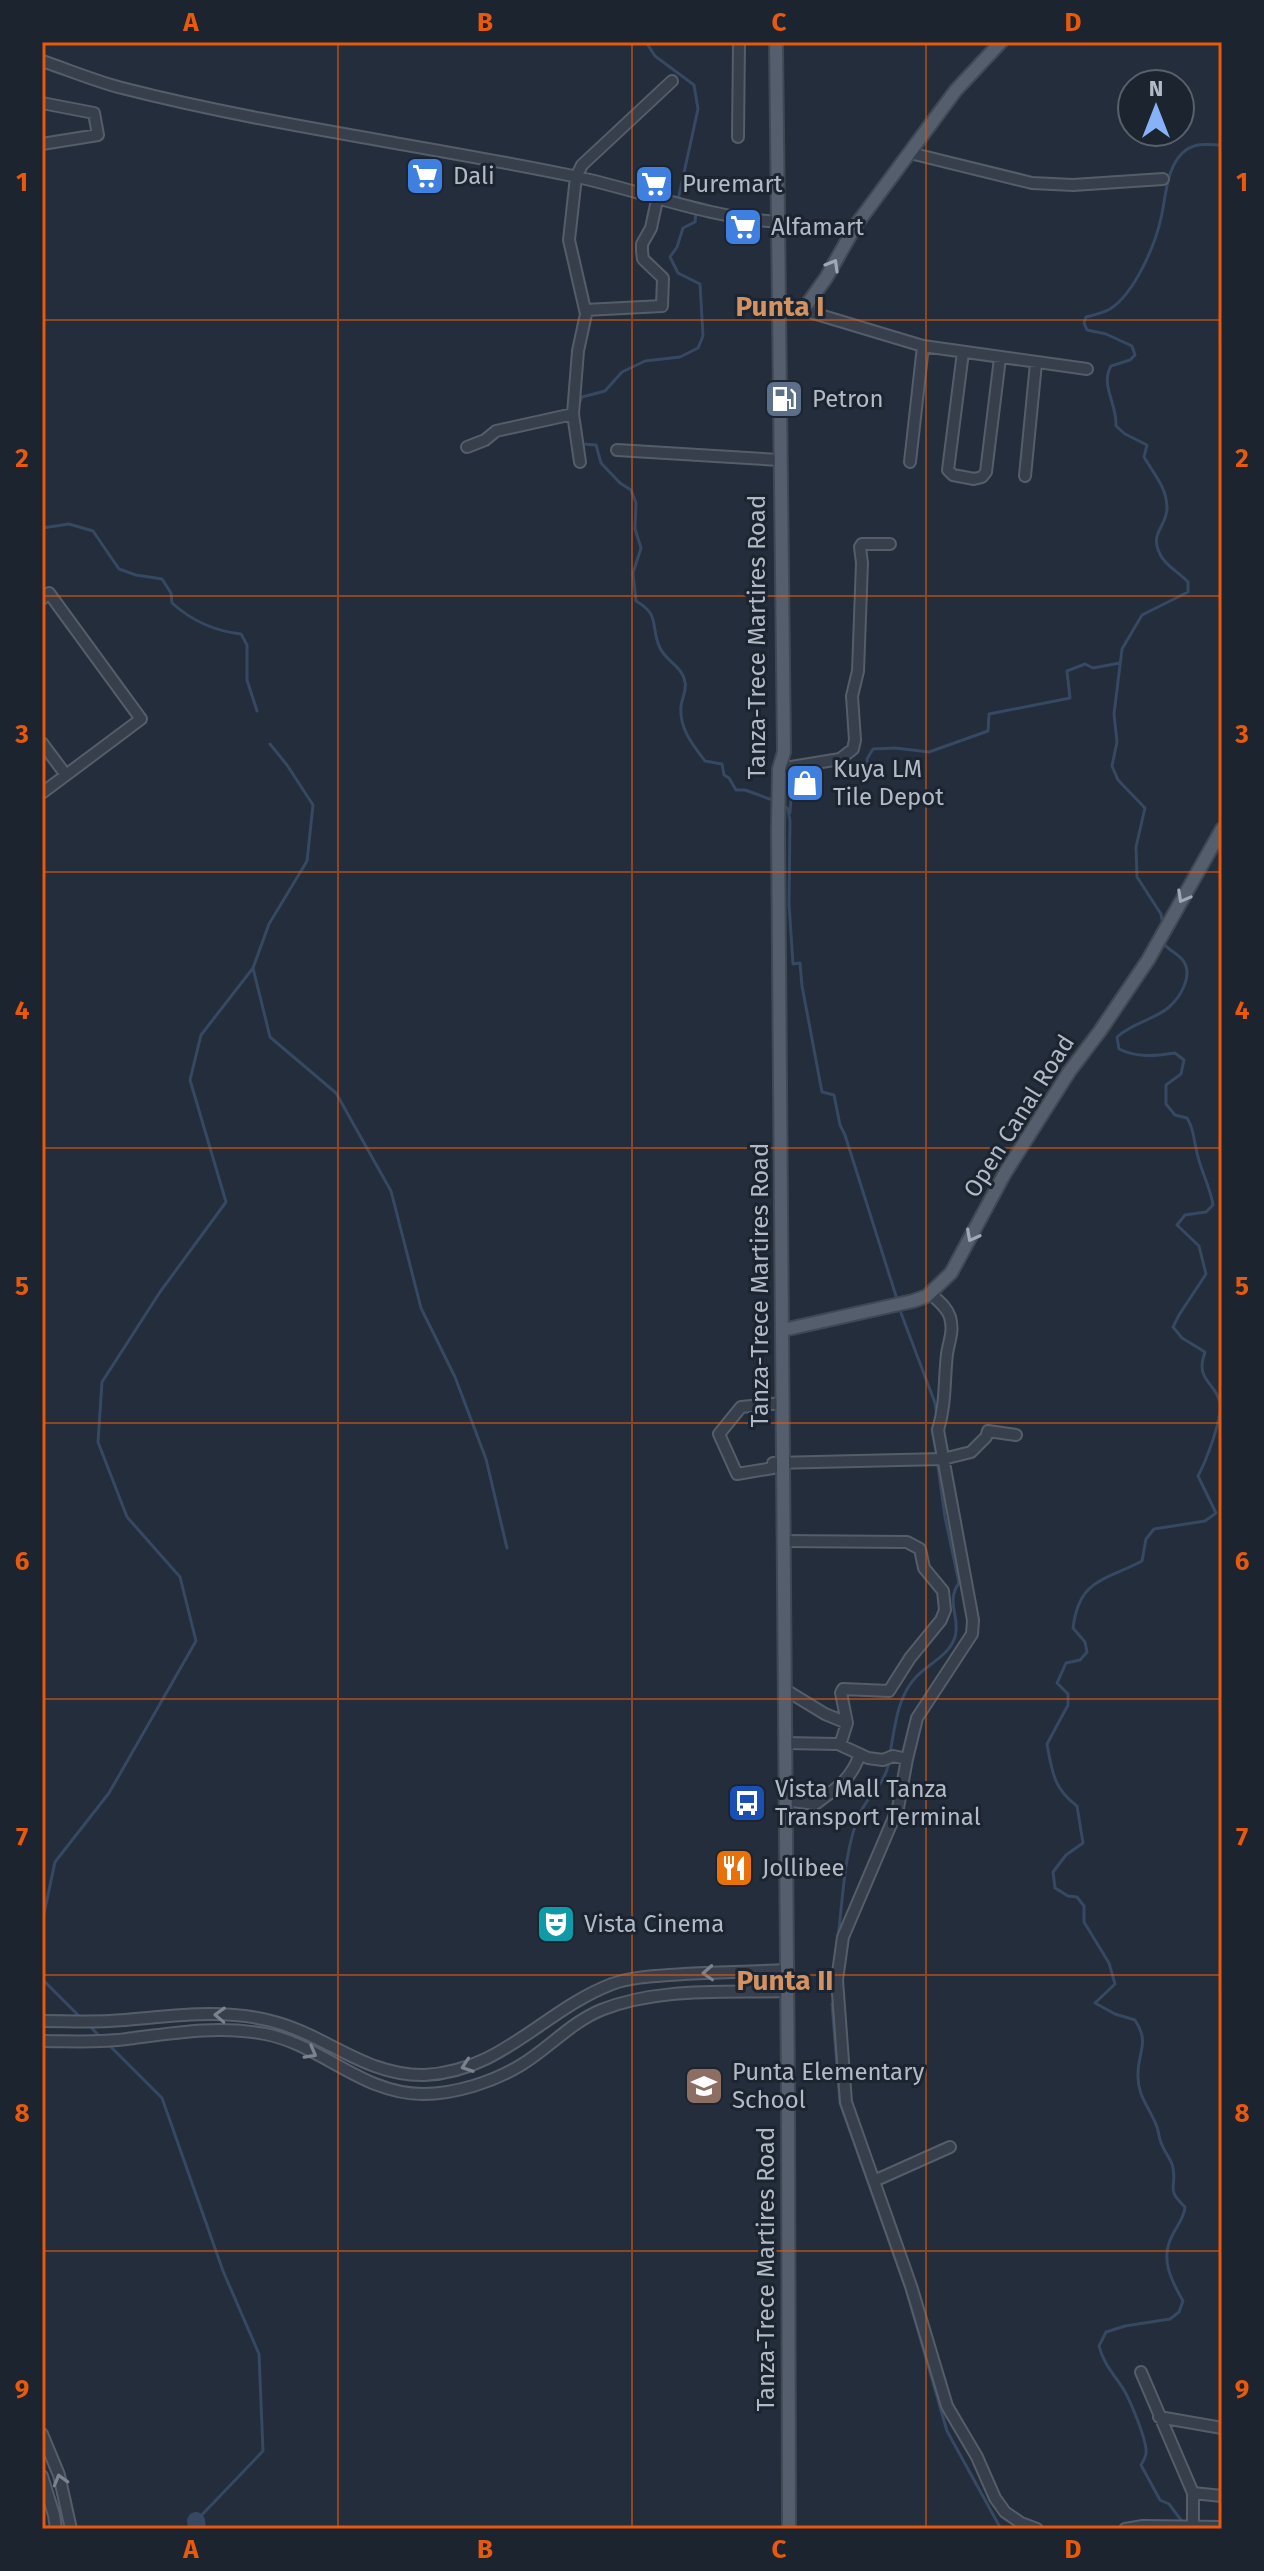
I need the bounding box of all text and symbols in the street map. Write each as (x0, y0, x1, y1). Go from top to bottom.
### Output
text: A (182, 7, 199, 38)
text: B (477, 7, 493, 38)
text: C (772, 7, 787, 38)
text: D (1065, 7, 1082, 38)
north arrow (1116, 68, 1196, 148)
text: N (1149, 75, 1163, 102)
supermarket icon: Dali (404, 155, 446, 197)
place label: Dali (453, 162, 495, 190)
supermarket icon: Puremart (633, 163, 675, 205)
text: 1 (16, 167, 28, 198)
text: 1 (1236, 167, 1248, 198)
place label: Puremart (682, 170, 783, 198)
supermarket icon: Alfamart (722, 206, 764, 248)
place label: Alfamart (771, 213, 864, 241)
one-way arrow (823, 259, 839, 274)
district label: Punta I (736, 290, 824, 323)
fuel station icon: Petron (763, 378, 805, 420)
place label: Petron (812, 385, 884, 413)
text: 2 (15, 443, 29, 474)
text: 2 (1235, 443, 1249, 474)
street label: Tanza-Trece Martires Road (743, 495, 771, 779)
text: 3 (14, 719, 29, 750)
text: 3 (1234, 719, 1249, 750)
place label: Kuya LM Tile Depot (833, 755, 944, 811)
shop icon: Kuya LM Tile Depot (784, 762, 826, 804)
one-way arrow (1177, 888, 1193, 903)
text: 4 (15, 995, 30, 1026)
text: 4 (1235, 995, 1250, 1026)
street label: Open Canal Road (958, 1030, 1080, 1202)
street label: Tanza-Trece Martires Road (746, 1143, 774, 1427)
one-way arrow (966, 1227, 981, 1242)
text: 5 (15, 1271, 29, 1302)
text: 5 (1235, 1271, 1249, 1302)
text: 6 (15, 1546, 30, 1577)
text: 6 (1235, 1546, 1250, 1577)
place label: Vista Mall Tanza Transport Terminal (775, 1775, 981, 1831)
bus stop icon: Vista Mall Tanza Transport Terminal (726, 1782, 768, 1824)
text: 7 (16, 1822, 28, 1853)
text: 7 (1236, 1822, 1248, 1853)
restaurant icon: Jollibee (713, 1847, 755, 1889)
place label: Jollibee (762, 1854, 845, 1882)
theatre icon: Vista Cinema (535, 1903, 577, 1945)
place label: Vista Cinema (584, 1910, 724, 1938)
district label: Punta II (736, 1964, 834, 1997)
one-way arrow (701, 1965, 714, 1982)
one-way arrow (213, 2007, 226, 2024)
one-way arrow (302, 2043, 317, 2059)
one-way arrow (461, 2056, 475, 2072)
place label: Punta Elementary School (732, 2058, 924, 2114)
school or university icon: Punta Elementary School (683, 2065, 725, 2107)
text: 8 (14, 2098, 30, 2129)
text: 8 (1234, 2098, 1250, 2129)
street label: Tanza-Trece Martires Road (752, 2127, 780, 2411)
text: 9 (15, 2374, 29, 2405)
text: 9 (1235, 2374, 1249, 2405)
one-way arrow (53, 2474, 69, 2488)
text: A (182, 2534, 199, 2565)
text: B (477, 2534, 493, 2565)
text: C (772, 2534, 787, 2565)
text: D (1065, 2534, 1082, 2565)

